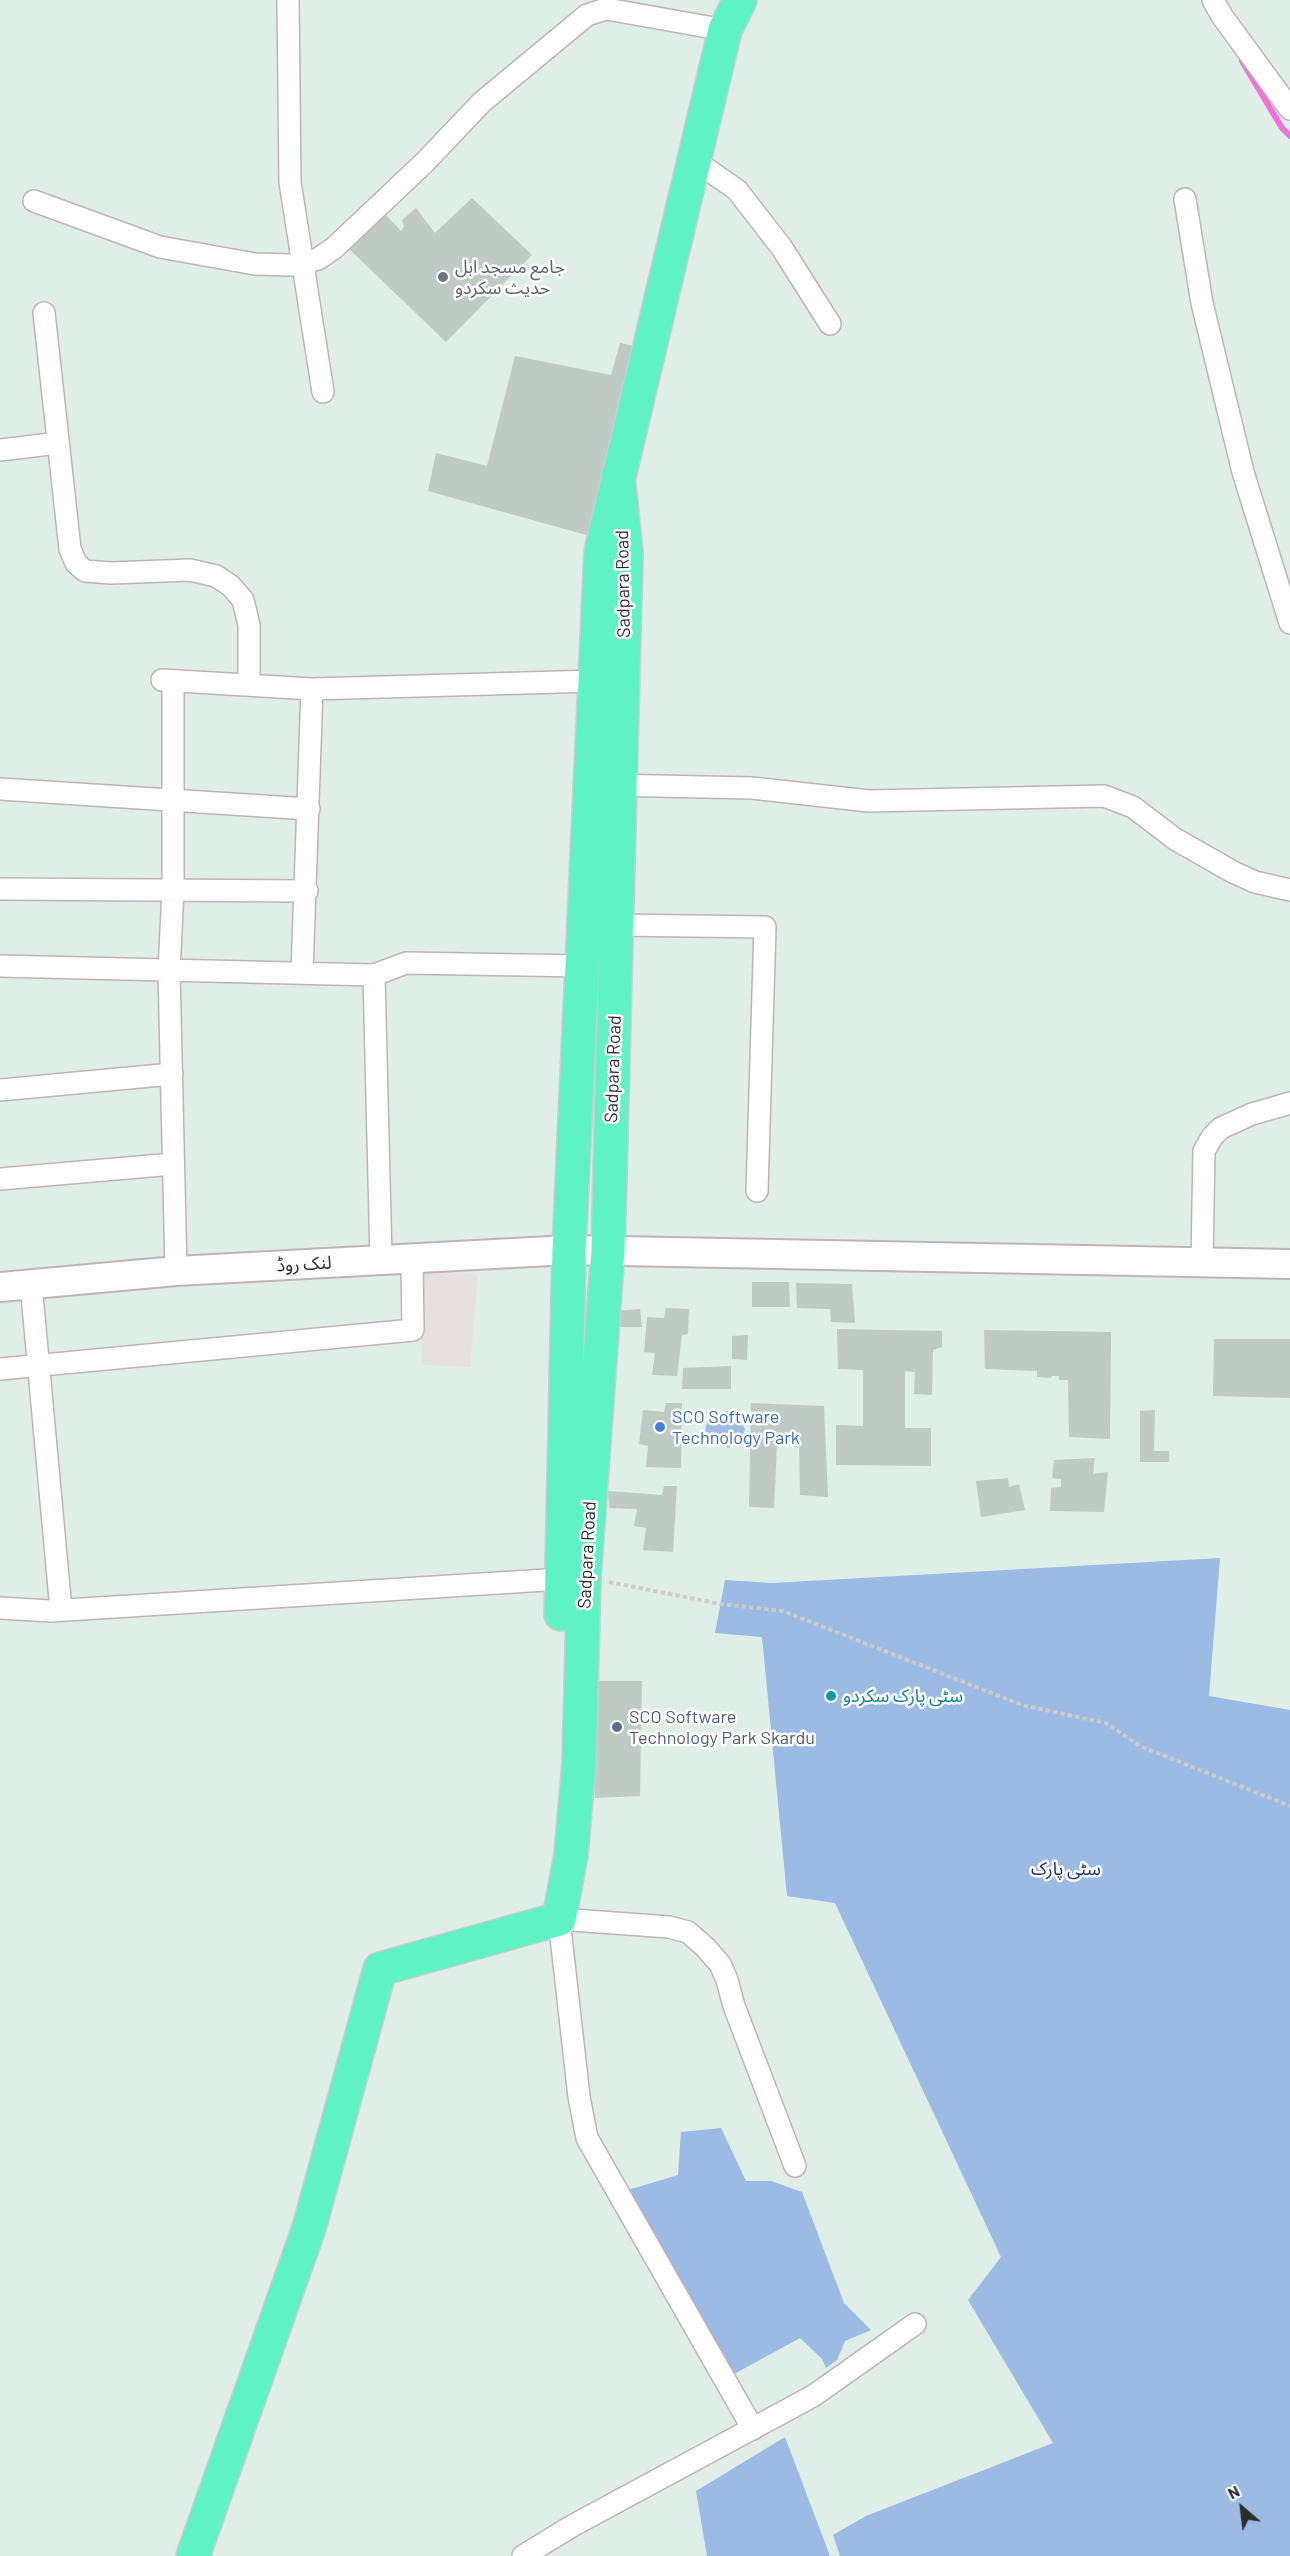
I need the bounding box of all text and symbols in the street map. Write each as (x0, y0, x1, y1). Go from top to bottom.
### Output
place label: جامع مسجد اہل حدیث سکردو (455, 256, 565, 298)
marker: جامع مسجد اہل حدیث سکردو (436, 270, 450, 284)
street label: Sadpara Road (611, 530, 635, 638)
street label: Sadpara Road (600, 1015, 626, 1123)
street label: لنک روڈ (276, 1252, 332, 1276)
place label: SCO Software Technology Park (672, 1406, 800, 1448)
marker: SCO Software Technology Park (653, 1420, 667, 1434)
street label: Sadpara Road (573, 1501, 601, 1609)
place label: سٹی پارک سکردو (843, 1685, 963, 1707)
marker: سٹی پارک سکردو (824, 1689, 838, 1703)
place label: SCO Software Technology Park Skardu (629, 1706, 815, 1748)
marker: SCO Software Technology Park Skardu (610, 1720, 624, 1734)
park label: سٹی پارک (1031, 1858, 1101, 1880)
north arrow (1212, 2478, 1272, 2538)
text: N (1224, 2481, 1242, 2503)

